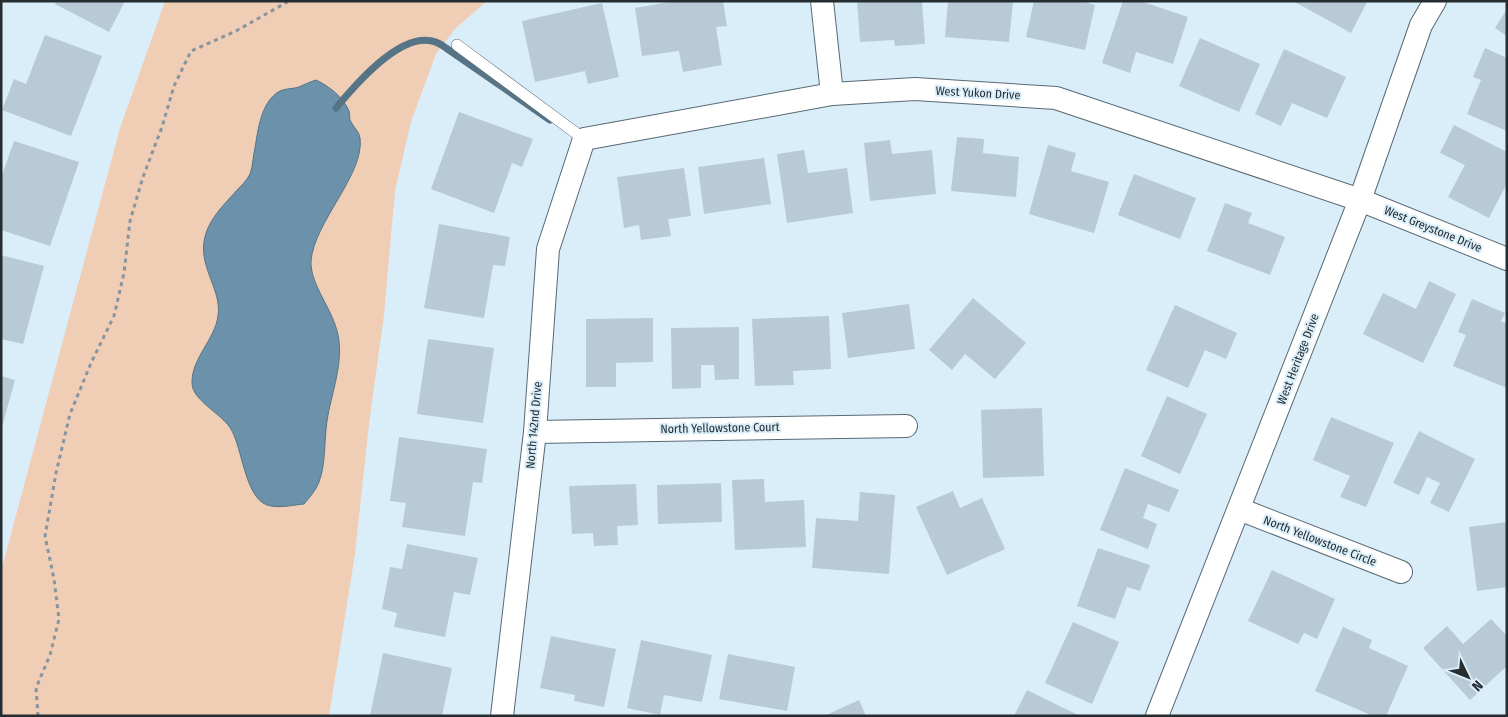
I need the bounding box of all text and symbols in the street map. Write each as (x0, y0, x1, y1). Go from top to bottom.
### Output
street label: West Yukon Drive (935, 84, 1021, 102)
street label: West Greystone Drive (1382, 203, 1484, 255)
street label: West Heritage Drive (1274, 311, 1322, 406)
street label: North 142nd Drive (523, 381, 545, 469)
street label: North Yellowstone Court (660, 420, 780, 436)
street label: North Yellowstone Circle (1262, 513, 1379, 569)
north arrow (1443, 652, 1493, 702)
text: N (1468, 677, 1486, 694)

